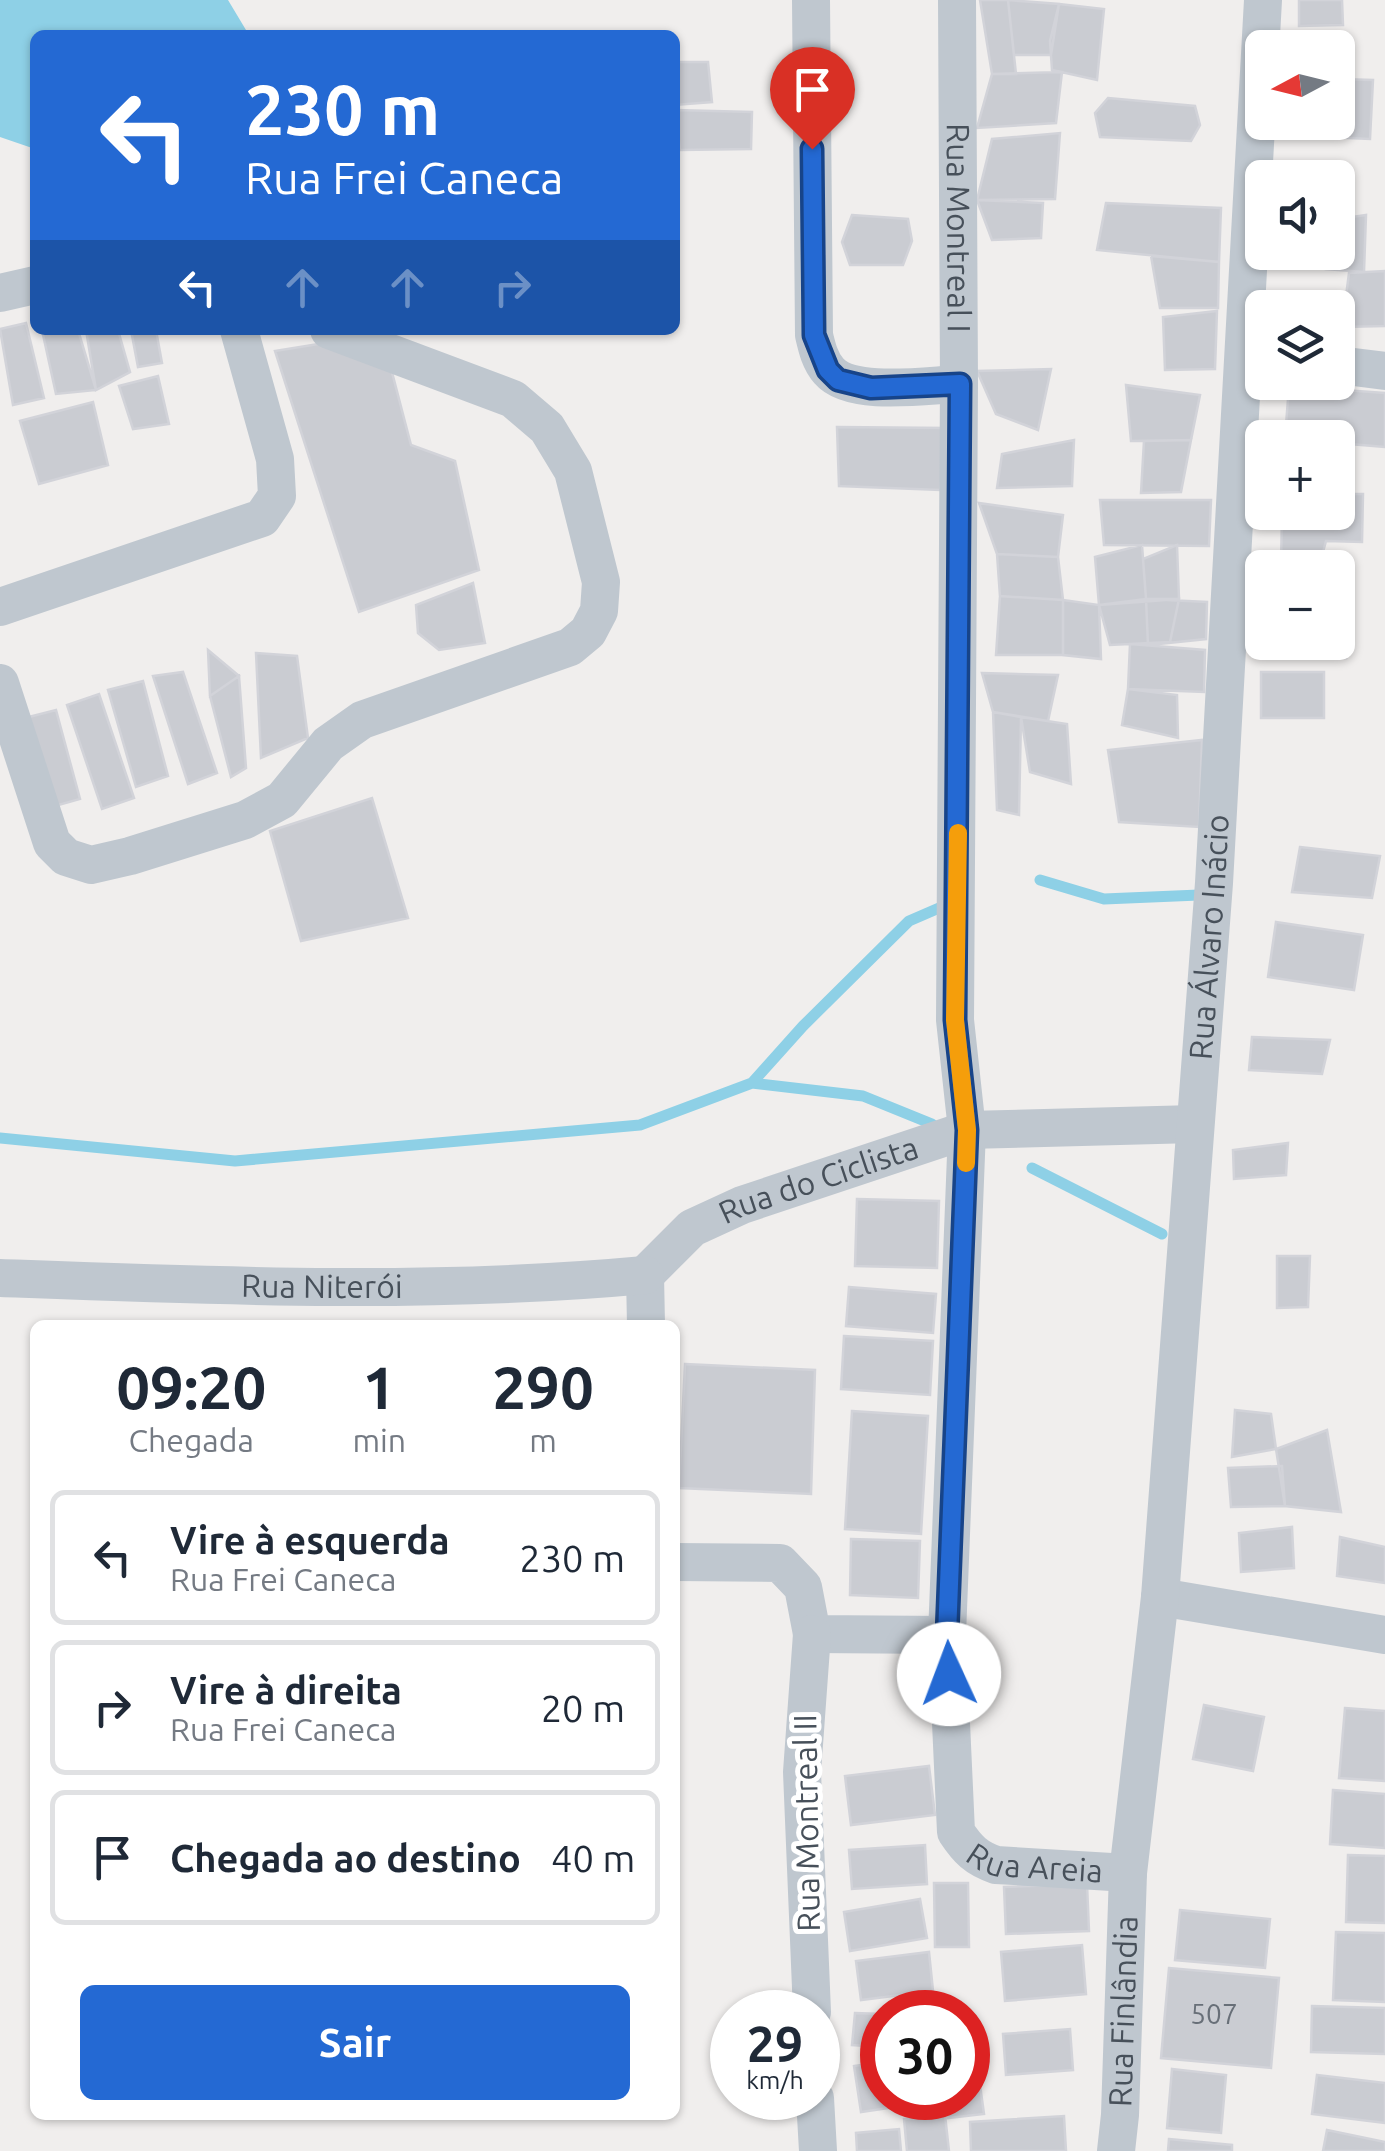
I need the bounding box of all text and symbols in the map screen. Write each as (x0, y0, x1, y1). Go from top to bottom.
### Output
north arrow (1245, 30, 1355, 140)
map controls (1245, 30, 1355, 660)
pin (770, 47, 855, 150)
icon: arrive (785, 62, 840, 117)
icon: left (80, 70, 210, 200)
text: 230 m (245, 70, 440, 148)
street label: Rua Montreal I (941, 123, 978, 333)
text: Rua Frei Caneca (245, 152, 563, 203)
button: sound (1245, 160, 1355, 270)
icon: left (170, 260, 225, 315)
icon: ahead (275, 260, 330, 315)
icon: ahead (380, 260, 435, 315)
icon: right (485, 260, 540, 315)
button: layers (1245, 290, 1355, 400)
button: + (1245, 420, 1355, 530)
button: − (1245, 550, 1355, 660)
street label: Rua Álvaro Inácio (1182, 813, 1235, 1061)
street label: Rua do Ciclista (713, 1129, 922, 1230)
street label: Rua Niterói (241, 1267, 403, 1304)
text: 09:20 (116, 1353, 266, 1420)
text: 1 (362, 1353, 396, 1420)
text: 290 (492, 1353, 594, 1420)
text: Chegada (128, 1422, 254, 1458)
text: min (352, 1422, 406, 1458)
text: m (529, 1422, 557, 1458)
text: Vire à esquerda (170, 1519, 450, 1561)
icon: left (85, 1530, 140, 1585)
text: 230 m (519, 1537, 625, 1579)
text: Rua Frei Caneca (170, 1561, 396, 1597)
position arrow (897, 1622, 1001, 1726)
text: Vire à direita (170, 1669, 402, 1711)
icon: right (85, 1680, 140, 1735)
text: 20 m (541, 1687, 625, 1729)
text: Rua Frei Caneca (170, 1711, 396, 1747)
street label: Rua Montreal II (786, 1714, 826, 1932)
icon: arrive (85, 1830, 140, 1885)
street label: Rua Areia (960, 1835, 1104, 1888)
text: Chegada ao destino (170, 1837, 521, 1879)
text: 40 m (551, 1837, 635, 1879)
street label: Rua Finlândia (1101, 1915, 1144, 2107)
button: Sair (80, 1985, 630, 2100)
speed limit sign: 30 (860, 1990, 990, 2120)
house number: 507 (1190, 1998, 1238, 2029)
text: 29 (747, 2015, 803, 2071)
text: km/h (746, 2066, 804, 2094)

